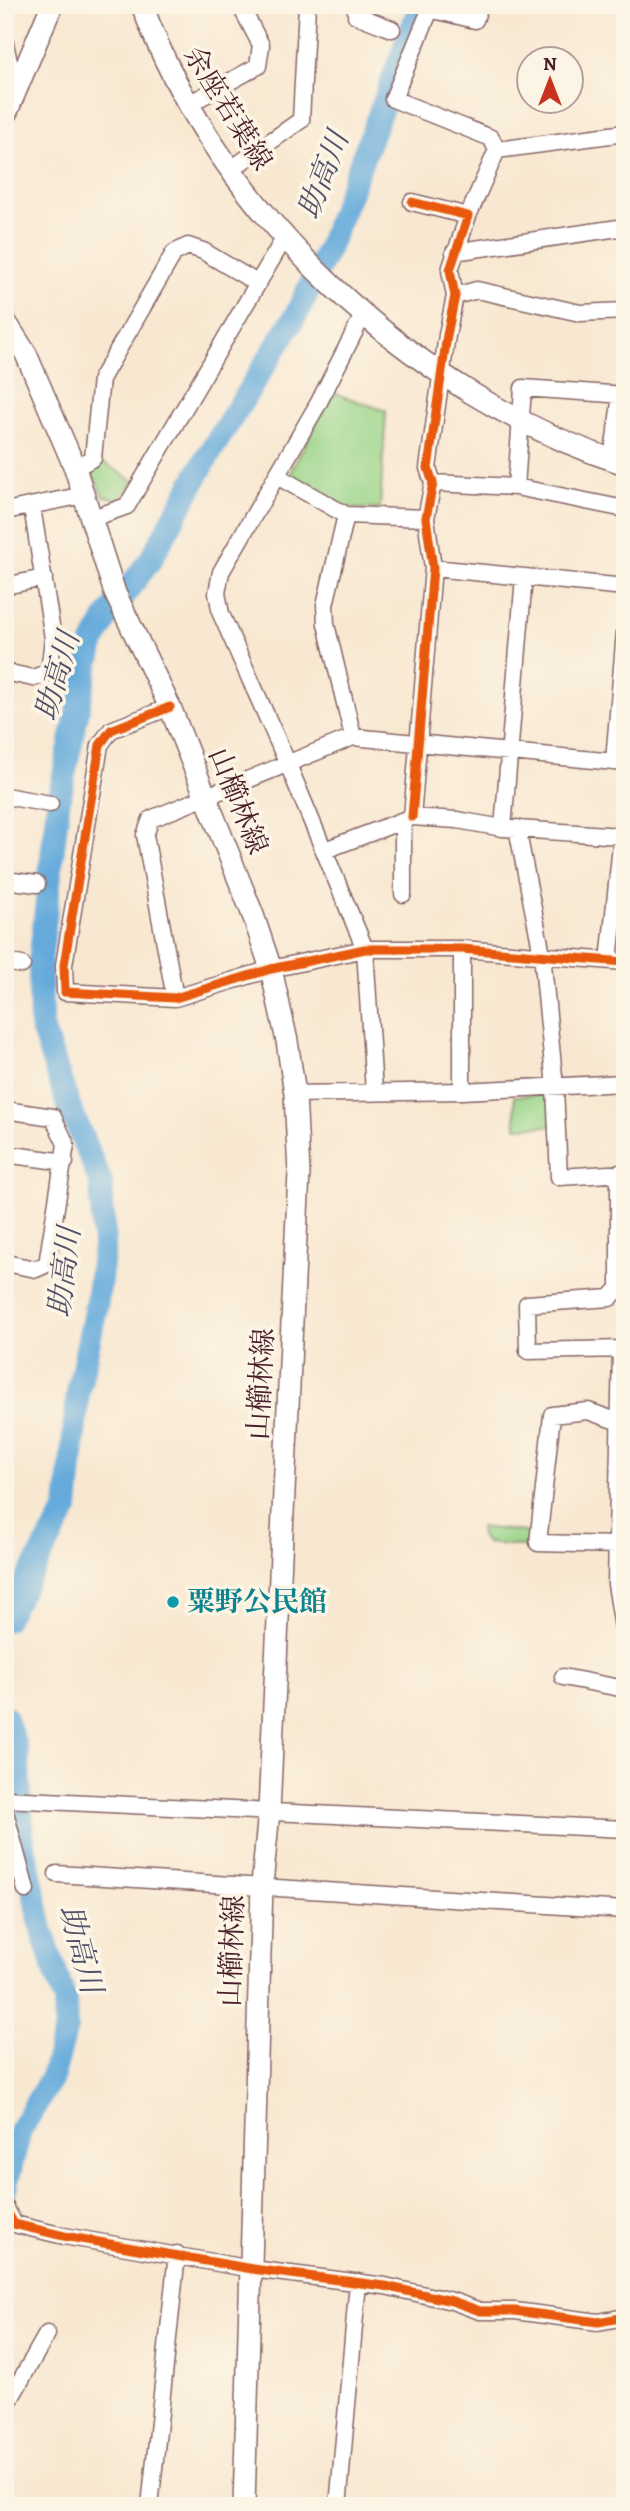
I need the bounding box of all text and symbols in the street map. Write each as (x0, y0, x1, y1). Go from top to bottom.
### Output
street label: 余座若葉線 (175, 39, 281, 177)
north arrow (514, 46, 584, 116)
text: N (543, 51, 557, 77)
water label: 助高川 (288, 123, 359, 224)
water label: 助高川 (25, 624, 89, 725)
street label: 山櫛林線 (199, 742, 277, 860)
water label: 助高川 (39, 1222, 90, 1319)
street label: 山櫛林線 (239, 1327, 283, 1441)
place label: 粟野公民館 (187, 1583, 327, 1621)
marker: 粟野公民館 (165, 1594, 181, 1610)
street label: 山櫛林線 (211, 1894, 253, 2008)
water label: 助高川 (50, 1900, 113, 2001)

